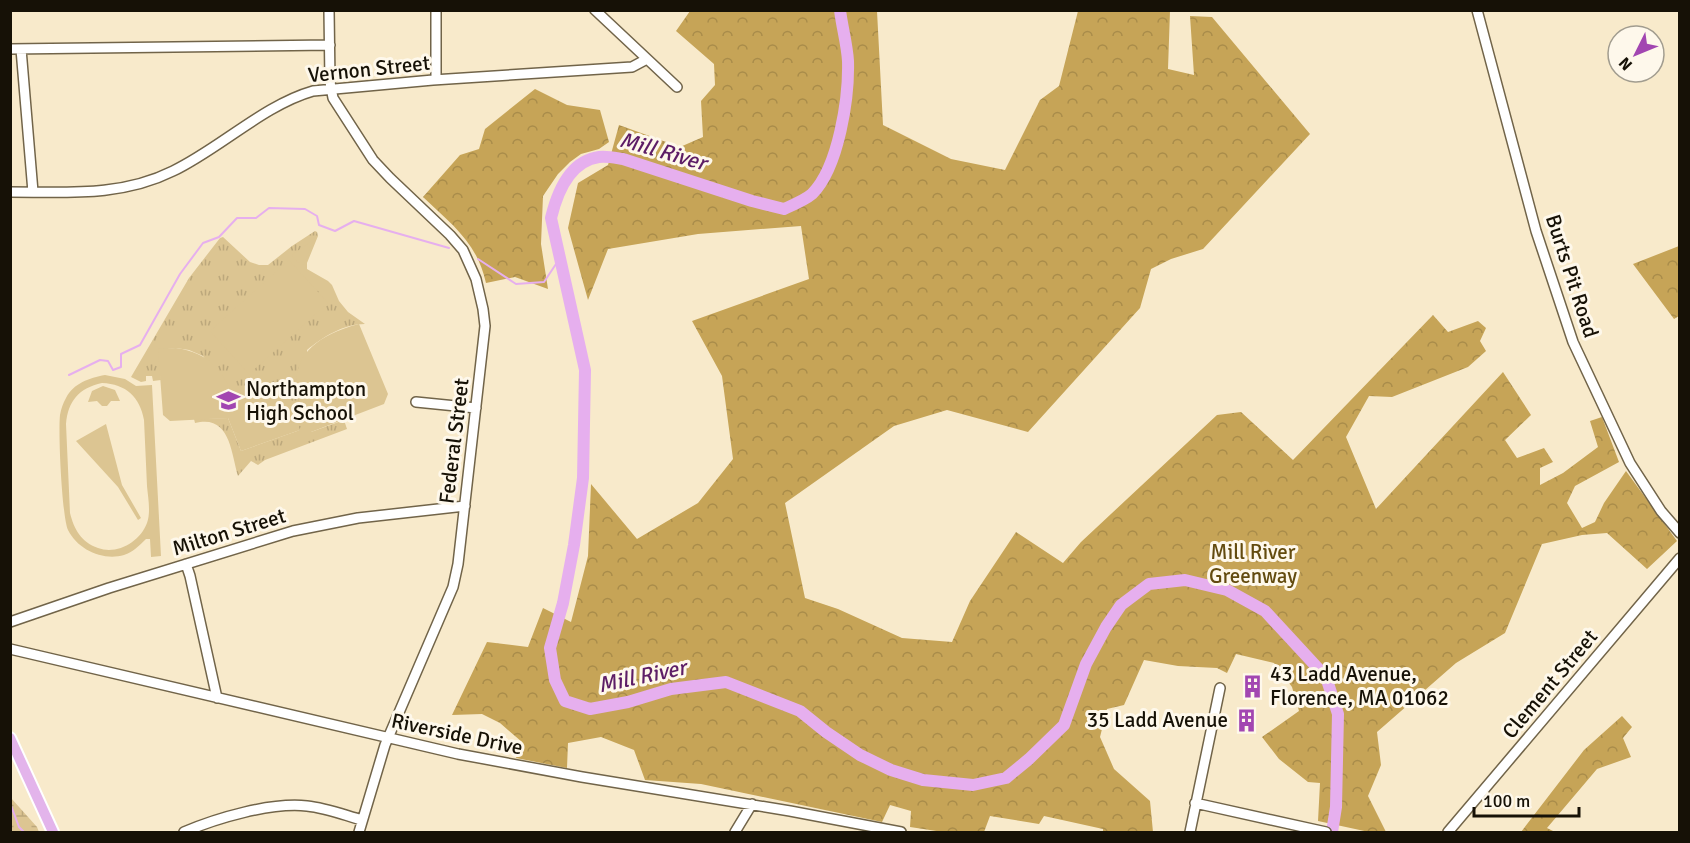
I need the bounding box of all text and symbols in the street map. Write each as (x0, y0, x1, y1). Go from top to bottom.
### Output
north arrow (1606, 24, 1666, 84)
street label: Vernon Street (307, 50, 431, 88)
text: N (1615, 53, 1637, 74)
water label: Mill River (616, 126, 712, 177)
street label: Burts Pit Road (1540, 211, 1604, 341)
place label: Northampton High School (246, 376, 366, 426)
street label: Federal Street (433, 377, 475, 505)
school or university icon: Northampton High School (215, 388, 241, 414)
street label: Milton Street (169, 502, 289, 562)
park label: Mill River Greenway (1209, 539, 1297, 589)
street label: Clement Street (1497, 624, 1603, 744)
water label: Mill River (596, 653, 691, 698)
place label: 43 Ladd Avenue, Florence, MA 01062 (1270, 661, 1449, 711)
building icon: 43 Ladd Avenue, Florence, MA 01062 (1239, 673, 1265, 699)
street label: Riverside Drive (389, 707, 525, 761)
place label: 35 Ladd Avenue (1087, 707, 1228, 733)
building icon: 35 Ladd Avenue (1233, 707, 1259, 733)
scale bar (1474, 780, 1579, 818)
text: 100 m (1483, 790, 1530, 812)

